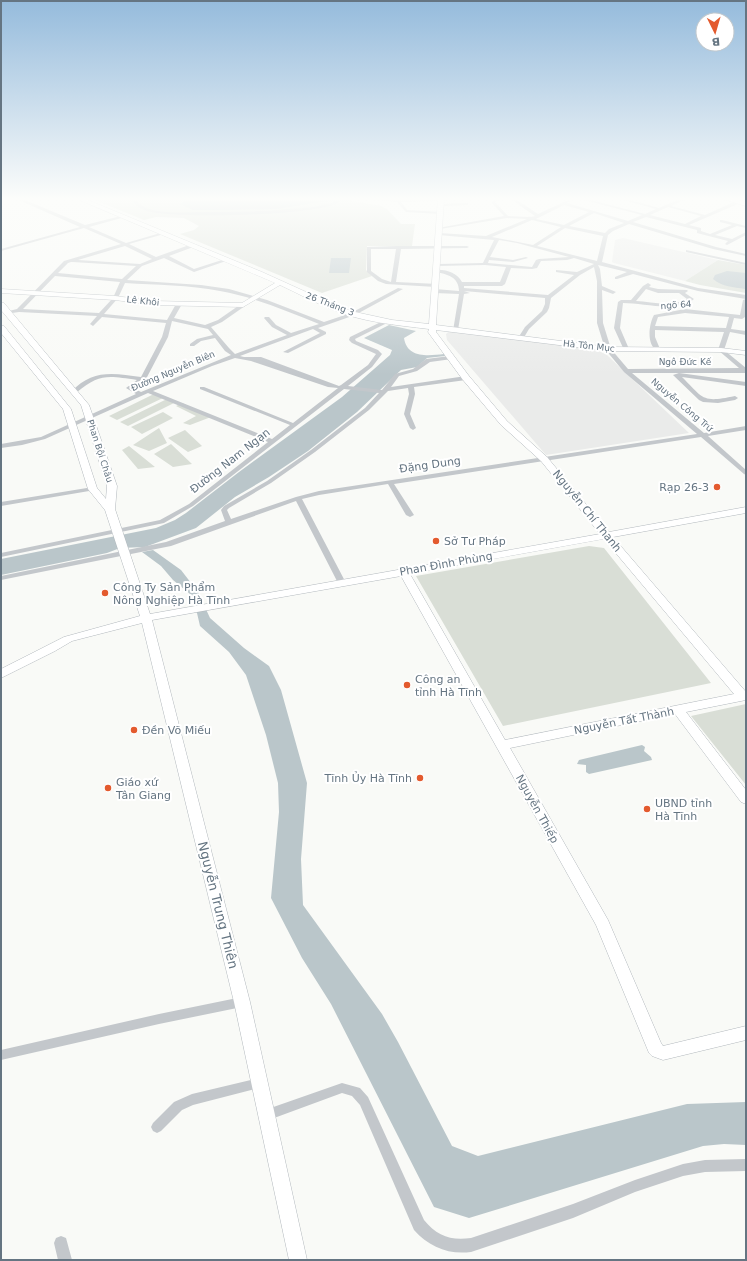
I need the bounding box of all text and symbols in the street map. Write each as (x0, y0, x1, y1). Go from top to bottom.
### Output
north arrow (695, 12, 735, 52)
text: B (711, 35, 721, 48)
street label: 26 Tháng 3 (304, 290, 356, 318)
street label: Lê Khôi (126, 294, 160, 308)
street label: ngõ 64 (660, 299, 692, 311)
street label: Hà Tôn Mục (563, 338, 615, 355)
street label: Đường Nguyễn Biên (130, 349, 216, 393)
street label: Ngô Đức Kế (659, 357, 712, 367)
street label: Nguyễn Công Trứ (649, 376, 716, 434)
street label: Phan Bội Châu (85, 418, 115, 484)
street label: Đường Nam Ngạn (187, 426, 273, 496)
street label: Đặng Dung (398, 454, 462, 476)
street label: Nguyễn Chí Thanh (550, 467, 624, 555)
place label: Rạp 26-3 (659, 481, 709, 494)
marker: Rạp 26-3 (712, 482, 722, 492)
place label: Sở Tư Pháp (444, 535, 506, 548)
marker: Sở Tư Pháp (431, 536, 441, 546)
street label: Phan Đình Phùng (398, 549, 494, 579)
place label: Công Ty Sản Phẩm Nông Nghiệp Hà Tĩnh (113, 581, 230, 607)
marker: Công Ty Sản Phẩm Nông Nghiệp Hà Tĩnh (100, 588, 110, 598)
place label: Công an tỉnh Hà Tĩnh (415, 673, 482, 699)
marker: Công an tỉnh Hà Tĩnh (402, 680, 412, 690)
street label: Nguyễn Tất Thành (573, 705, 675, 737)
place label: Đền Võ Miếu (142, 724, 211, 737)
marker: Đền Võ Miếu (129, 725, 139, 735)
place label: Tĩnh Ủy Hà Tĩnh (323, 771, 412, 785)
street label: Nguyễn Thiếp (513, 772, 561, 846)
marker: Tĩnh Ủy Hà Tĩnh (415, 773, 425, 783)
place label: Giáo xứ Tân Giang (115, 776, 171, 802)
marker: Giáo xứ Tân Giang (103, 783, 113, 793)
place label: UBND tỉnh Hà Tĩnh (655, 797, 712, 823)
marker: UBND tỉnh Hà Tĩnh (642, 804, 652, 814)
street label: Nguyễn Trung Thiên (195, 840, 241, 970)

